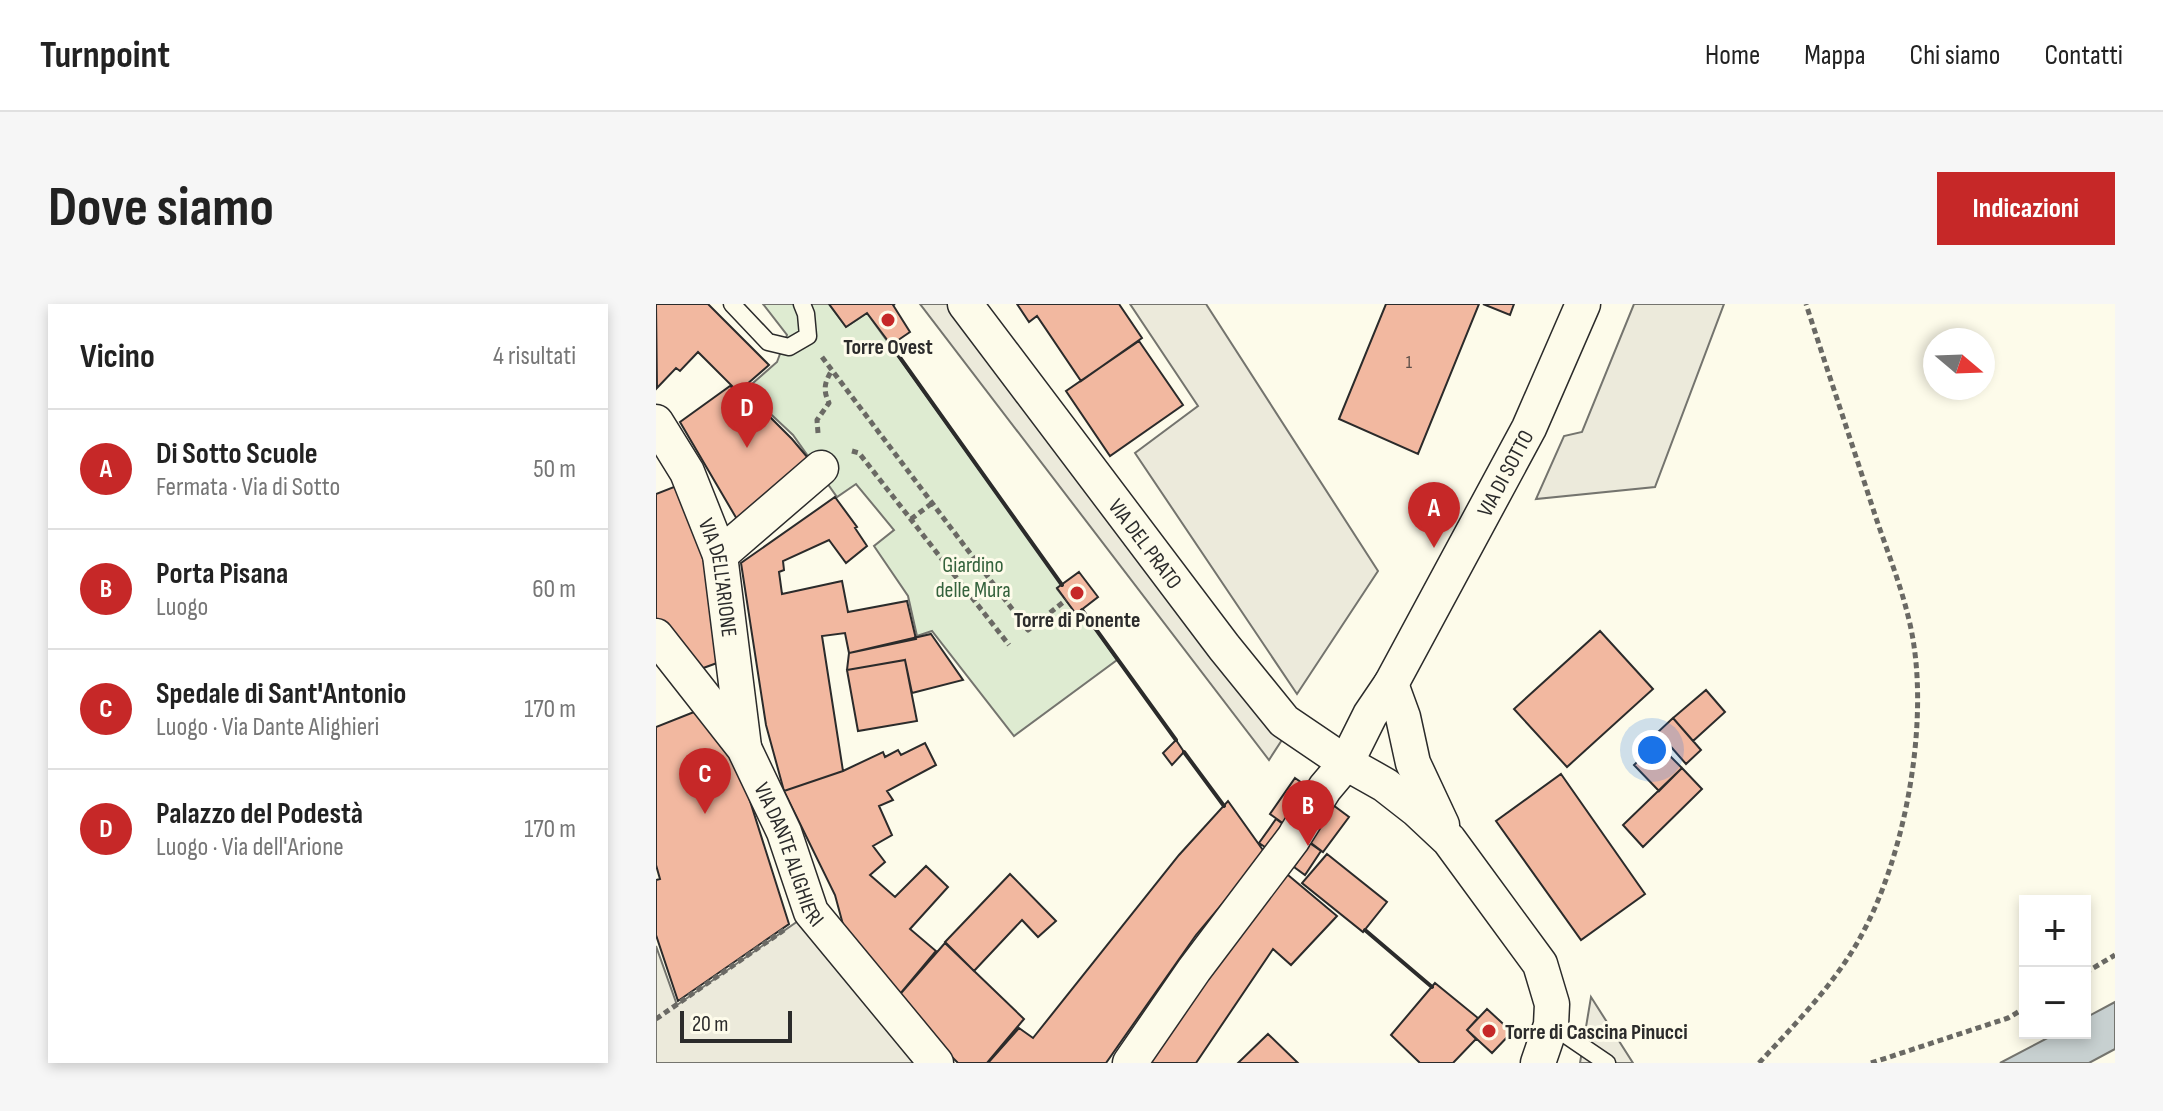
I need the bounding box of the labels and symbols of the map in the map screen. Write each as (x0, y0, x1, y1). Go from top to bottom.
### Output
marker: Torre Ovest (879, 311, 897, 329)
north arrow (1923, 328, 1995, 400)
place label: Torre Ovest (843, 334, 933, 361)
house number: 1 (1406, 352, 1413, 373)
pin: D (721, 382, 773, 448)
street label: VIA DI SOTTO (1472, 426, 1540, 522)
pin: A (1408, 482, 1460, 548)
street label: VIA DEL PRATO (1102, 494, 1187, 595)
street label: VIA DELL'ARIONE (692, 515, 742, 639)
park label: Giardino delle Mura (935, 552, 1011, 604)
marker: Torre di Ponente (1068, 584, 1086, 602)
place label: Torre di Ponente (1014, 607, 1140, 634)
your location (1632, 730, 1672, 770)
pin: C (679, 748, 731, 814)
street label: VIA DANTE ALIGHIERI (747, 778, 829, 933)
pin: B (1282, 780, 1334, 846)
scale bar (680, 1007, 792, 1043)
place label: Torre di Cascina Pinucci (1505, 1019, 1688, 1046)
marker: Torre di Cascina Pinucci (1480, 1022, 1498, 1040)

